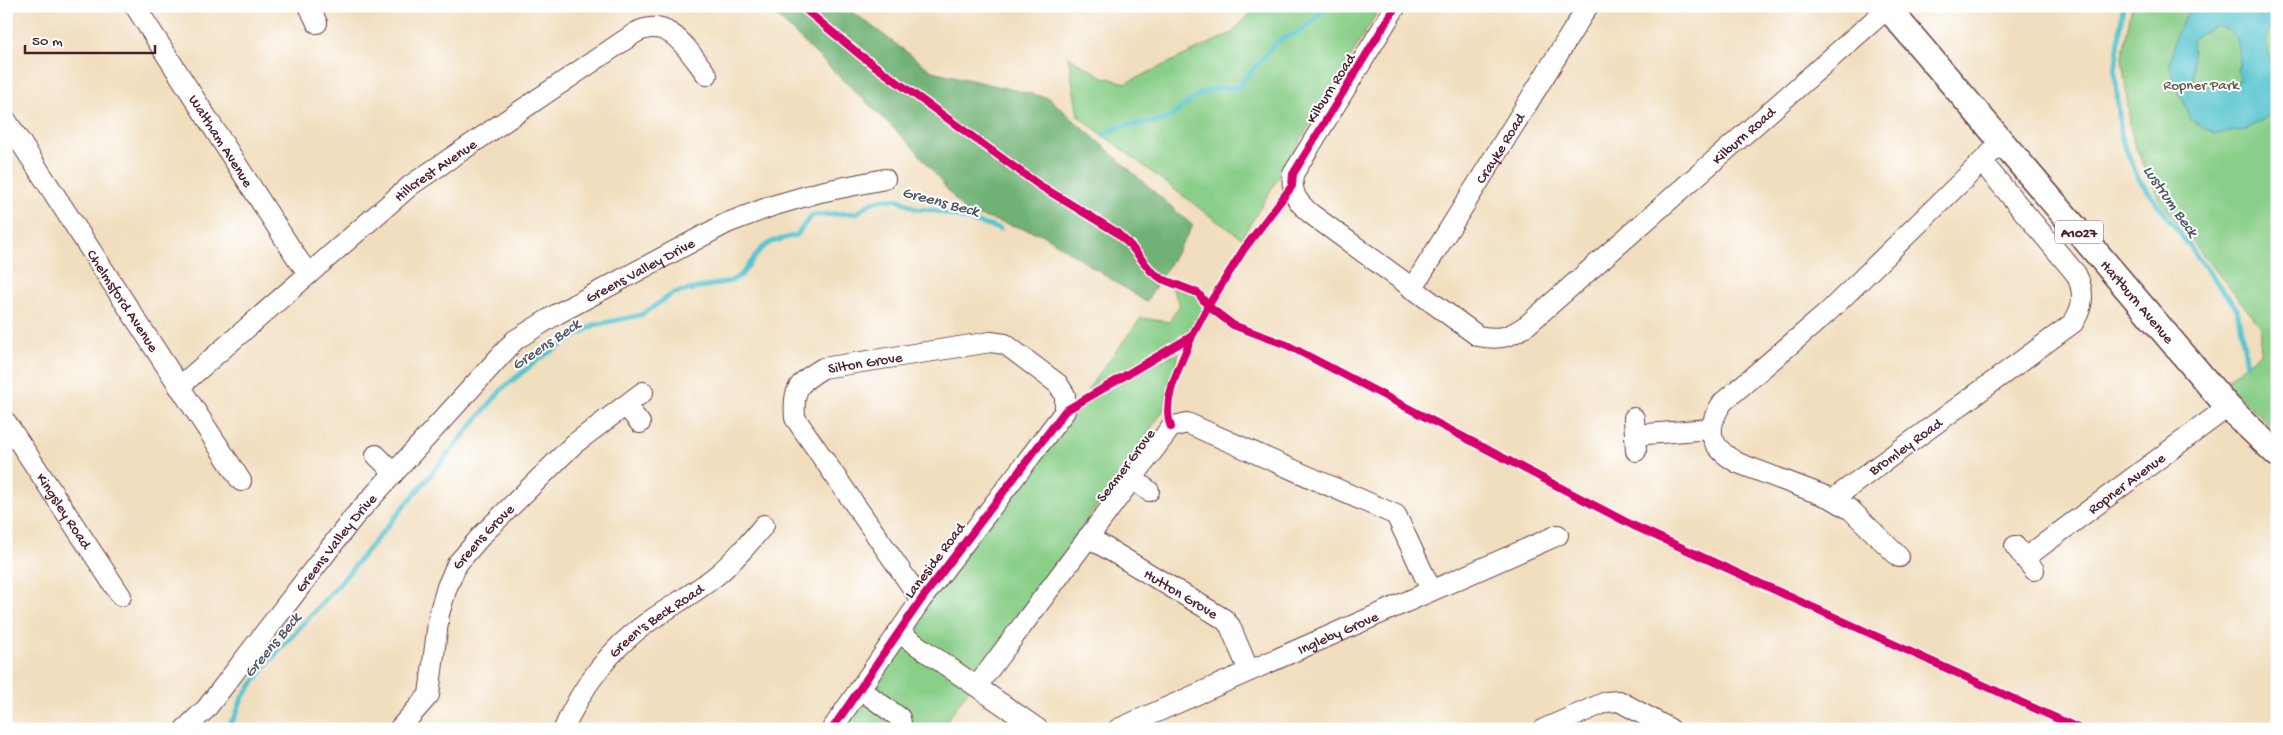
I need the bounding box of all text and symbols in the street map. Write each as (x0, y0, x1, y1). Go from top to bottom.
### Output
scale bar (25, 22, 155, 54)
text: 50 m (32, 33, 63, 51)
street label: Kilburn Road (1303, 50, 1361, 127)
park label: Ropner Park (2163, 77, 2240, 95)
street label: Waltham Avenue (184, 92, 256, 191)
street label: Kilburn Road (1709, 103, 1781, 169)
street label: Crayke Road (1473, 109, 1531, 188)
street label: Hillcrest Avenue (391, 136, 481, 207)
water label: Lustrum Beck (2138, 163, 2202, 243)
water label: Greens Beck (900, 184, 982, 223)
road number: A1027 (2055, 220, 2103, 243)
street label: Greens Valley Drive (583, 235, 699, 308)
street label: Chelmsford Avenue (82, 247, 162, 356)
street label: Hartburn Avenue (2096, 257, 2177, 348)
water label: Greens Beck (509, 315, 586, 376)
street label: Silton Grove (827, 349, 904, 379)
street label: Bromley Road (1865, 414, 1947, 481)
street label: Seamer Grove (1093, 426, 1160, 506)
street label: Ropner Avenue (2085, 450, 2170, 519)
street label: Kingsley Road (31, 470, 95, 554)
street label: Greens Valley Drive (292, 490, 382, 597)
street label: Greens Grove (449, 501, 519, 574)
street label: Laneside Road (901, 519, 971, 603)
street label: Hutton Grove (1140, 566, 1221, 624)
street label: Green's Beck Road (606, 580, 709, 662)
street label: Ingleby Grove (1295, 608, 1382, 660)
water label: Greens Beck (241, 609, 307, 682)

